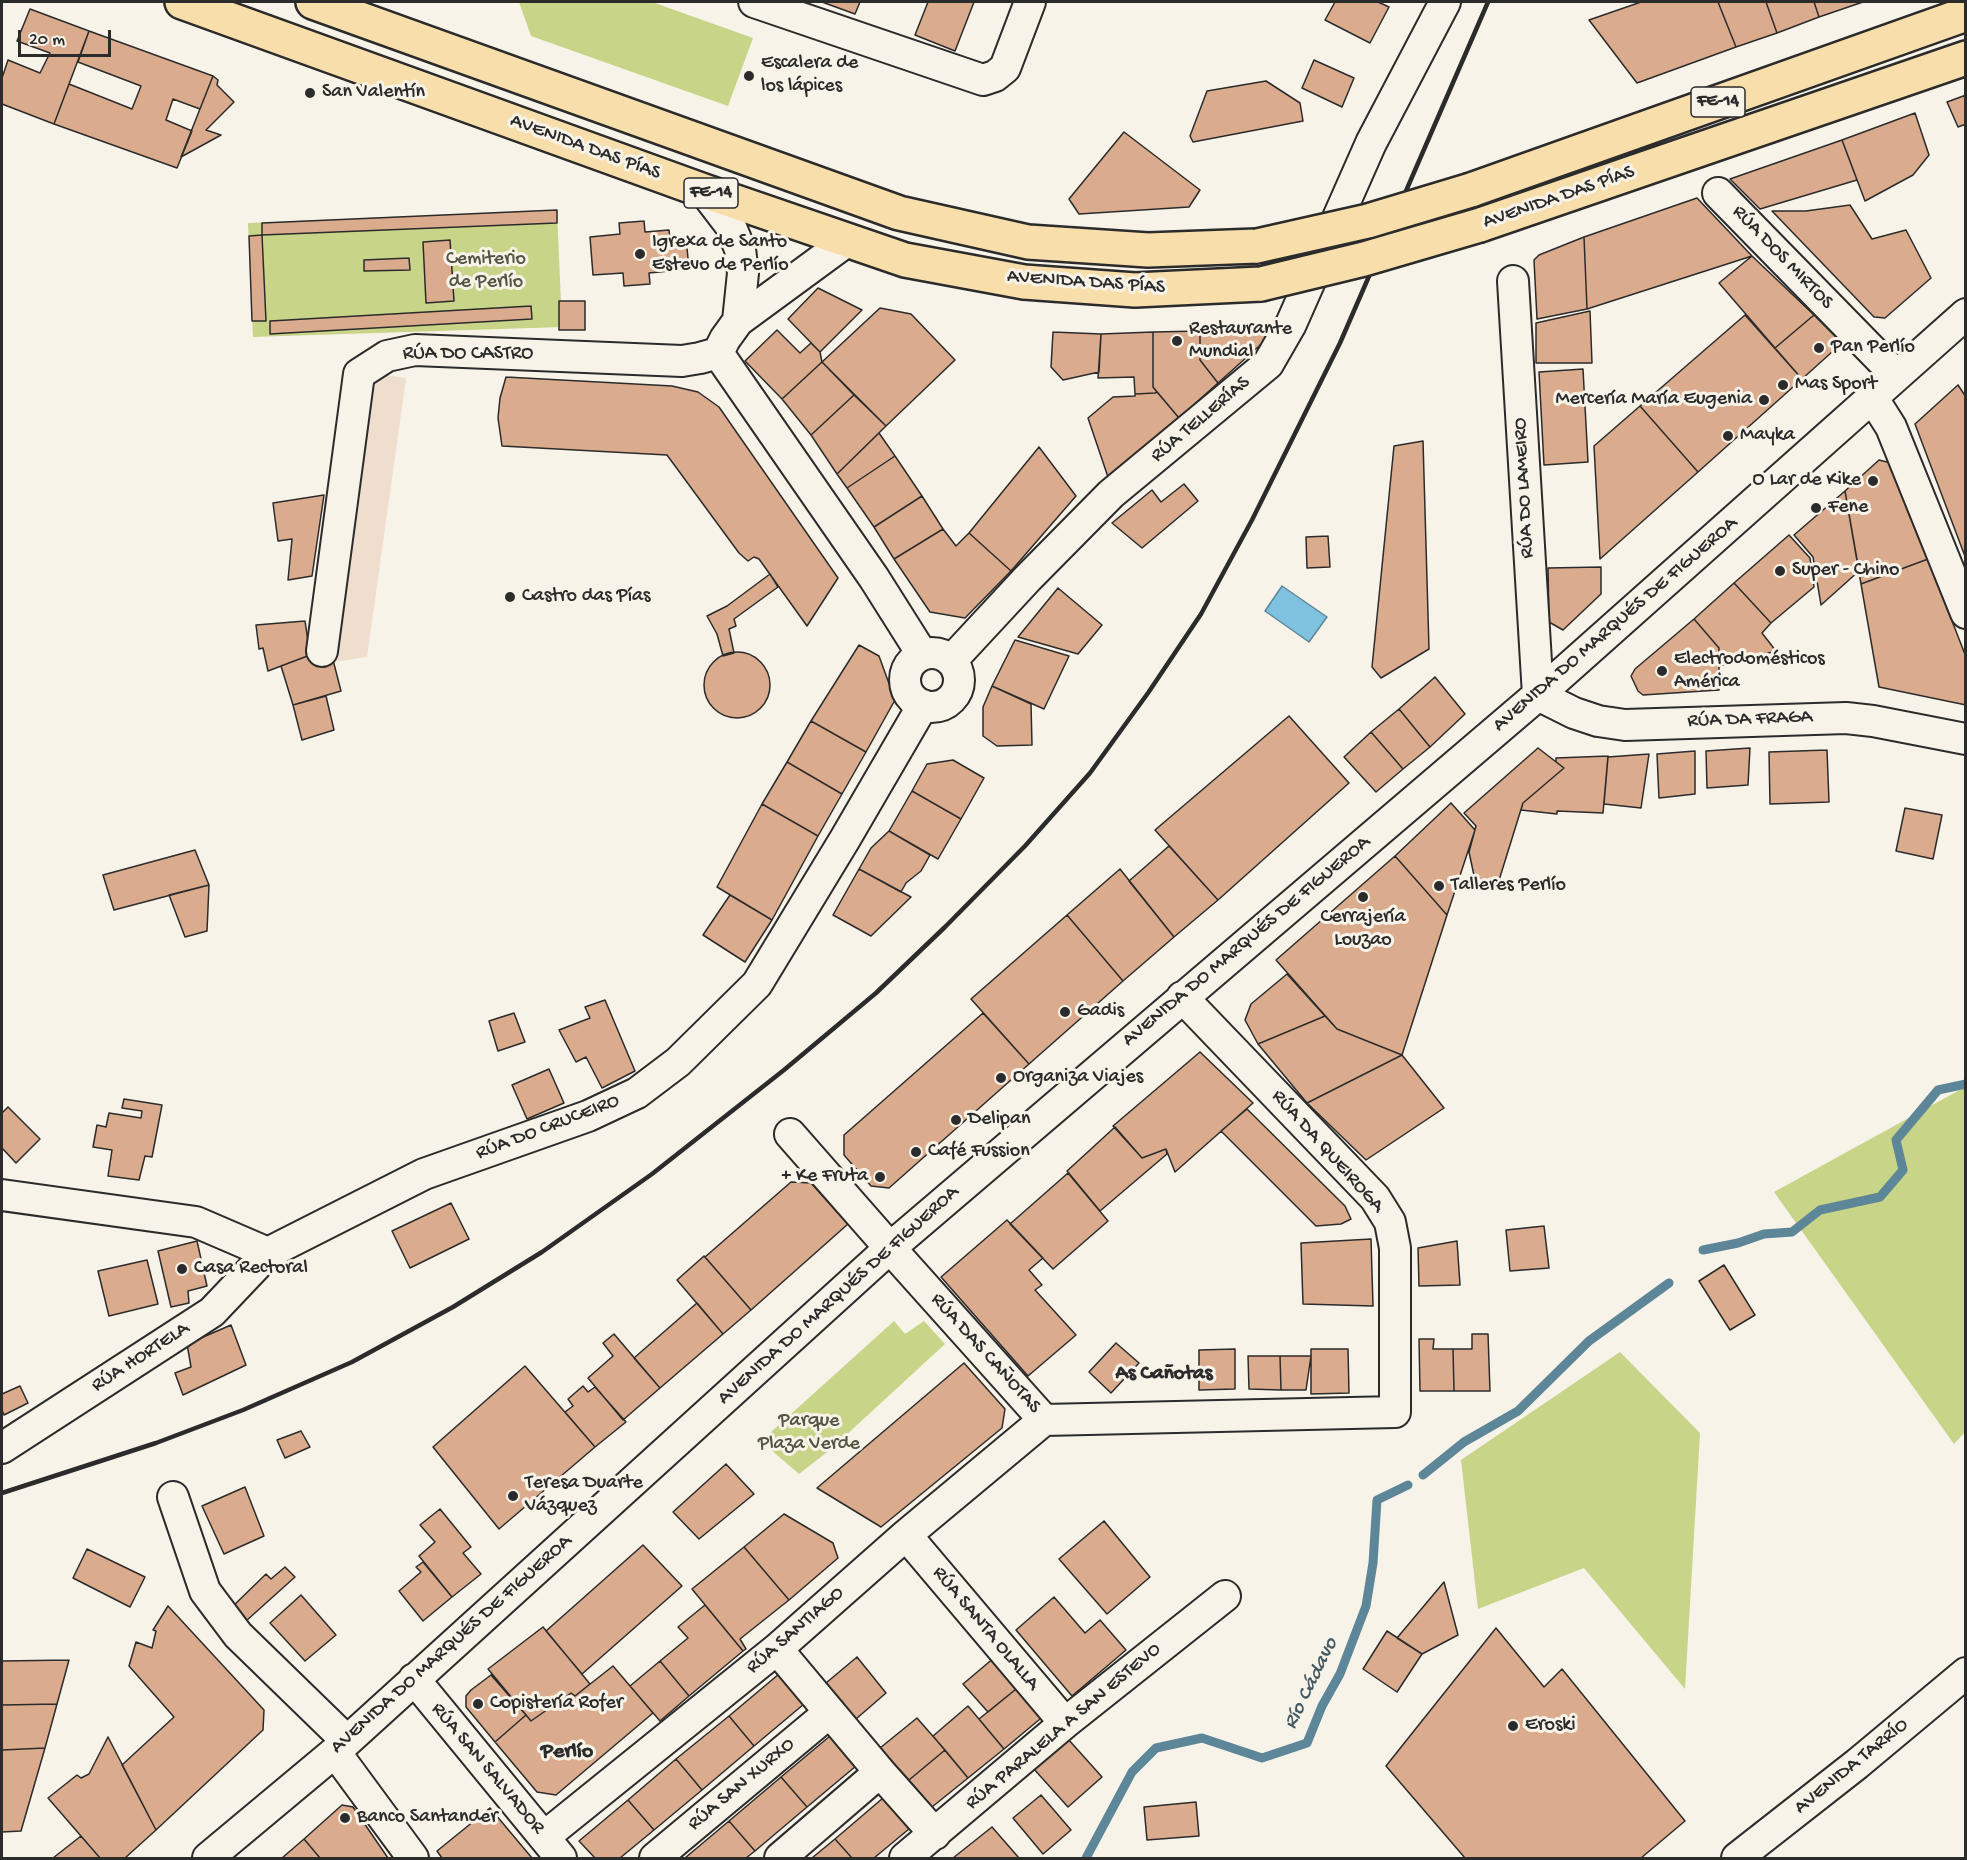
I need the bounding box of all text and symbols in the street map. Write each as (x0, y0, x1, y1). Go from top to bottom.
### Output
scale bar (21, 18, 114, 56)
text: 20 m (29, 30, 65, 51)
place label: Escalera de los lápices (761, 52, 858, 99)
marker: Escalera de los lápices (742, 69, 756, 83)
place label: San Valentín (322, 81, 425, 105)
marker: San Valentín (303, 86, 317, 100)
road number: FE-14 (1691, 87, 1745, 117)
street label: AVENIDA DAS PÍAS (506, 110, 664, 186)
street label: AVENIDA DAS PÍAS (1480, 161, 1638, 235)
road number: FE-14 (684, 178, 738, 208)
street label: RÚA DOS MIRTOS (1726, 201, 1838, 315)
place label: Igrexa de Santo Estevo de Perlío (652, 231, 789, 278)
marker: Igrexa de Santo Estevo de Perlío (633, 247, 647, 261)
park label: Cemiterio de Perlío (446, 248, 526, 295)
street label: AVENIDA DAS PÍAS (1006, 265, 1166, 301)
place label: Restaurante Mundial (1189, 318, 1292, 365)
marker: Restaurante Mundial (1170, 334, 1184, 348)
place label: Pan Perlío (1831, 336, 1915, 360)
marker: Pan Perlío (1812, 341, 1826, 355)
street label: RÚA DO CASTRO (403, 343, 533, 367)
street label: RÚA TELLERÍAS (1146, 372, 1256, 468)
place label: Mas Sport (1795, 373, 1877, 397)
marker: Mas Sport (1776, 378, 1790, 392)
place label: Mercería María Eugenia (1556, 388, 1752, 412)
marker: Mercería María Eugenia (1757, 393, 1771, 407)
street label: RÚA DO LAMEIRO (1509, 417, 1541, 559)
place label: Mayka (1740, 424, 1795, 448)
marker: Mayka (1721, 429, 1735, 443)
place label: O Lar de Kike (1753, 469, 1861, 493)
marker: O Lar de Kike (1866, 474, 1880, 488)
place label: Fene (1828, 496, 1868, 520)
marker: Fene (1809, 501, 1823, 515)
street label: AVENIDA DO MARQUÉS DE FIGUEROA (1489, 512, 1743, 738)
place label: Super - Chino (1792, 559, 1899, 583)
marker: Super - Chino (1773, 564, 1787, 578)
place label: Castro das Pías (522, 585, 650, 609)
marker: Castro das Pías (503, 590, 517, 604)
place label: Electrodomésticos América (1674, 648, 1825, 695)
marker: Electrodomésticos América (1655, 664, 1669, 678)
street label: RÚA DA FRAGA (1687, 706, 1813, 734)
street label: AVENIDA DO MARQUÉS DE FIGUEROA (1118, 831, 1376, 1053)
place label: Talleres Perlío (1451, 874, 1566, 898)
marker: Talleres Perlío (1432, 879, 1446, 893)
marker: Cerrajería Louzao (1356, 890, 1370, 904)
place label: Cerrajería Louzao (1320, 906, 1406, 953)
place label: Gadis (1077, 1000, 1124, 1024)
marker: Gadis (1058, 1005, 1072, 1019)
place label: Organiza Viajes (1013, 1066, 1143, 1090)
marker: Organiza Viajes (994, 1071, 1008, 1085)
street label: RÚA DA QUEIROGA (1265, 1086, 1389, 1218)
street label: RÚA DO CRUCEIRO (473, 1090, 623, 1166)
place label: Delipan (968, 1108, 1031, 1132)
marker: Delipan (949, 1113, 963, 1127)
place label: Café Fussion (928, 1140, 1030, 1164)
marker: Café Fussion (909, 1145, 923, 1159)
place label: + Ke Fruta (781, 1165, 868, 1189)
marker: + Ke Fruta (873, 1170, 887, 1184)
street label: AVENIDA DO MARQUÉS DE FIGUEROA (713, 1181, 965, 1411)
place label: Casa Rectoral (194, 1257, 308, 1281)
marker: Casa Rectoral (175, 1262, 189, 1276)
street label: RÚA DAS CAÑOTAS (925, 1289, 1045, 1419)
street label: RÚA HORTELA (88, 1317, 194, 1399)
district label: As Cañotas (1116, 1362, 1212, 1388)
park label: Parque Plaza Verde (758, 1410, 860, 1457)
place label: Teresa Duarte Vázquez (525, 1472, 643, 1519)
marker: Teresa Duarte Vázquez (506, 1489, 520, 1503)
street label: AVENIDA DO MARQUÉS DE FIGUEROA (326, 1530, 578, 1760)
street label: RÚA SANTA OLALLA (926, 1562, 1044, 1696)
street label: RÚA SANTIAGO (742, 1582, 850, 1680)
water label: Río Cádavo (1279, 1634, 1345, 1734)
street label: RÚA PARALELA A SAN ESTEVO (961, 1638, 1167, 1816)
place label: Copistería Rofer (490, 1692, 623, 1716)
marker: Copistería Rofer (471, 1697, 485, 1711)
street label: RÚA SAN SALVADOR (425, 1698, 549, 1840)
place label: Eroski (1525, 1714, 1576, 1738)
street label: AVENIDA TARRÍO (1790, 1714, 1914, 1820)
marker: Eroski (1506, 1719, 1520, 1733)
street label: RÚA SAN XURXO (683, 1733, 801, 1837)
district label: Perlío (541, 1740, 593, 1766)
place label: Banco Santander (357, 1806, 498, 1830)
marker: Banco Santander (338, 1811, 352, 1825)

